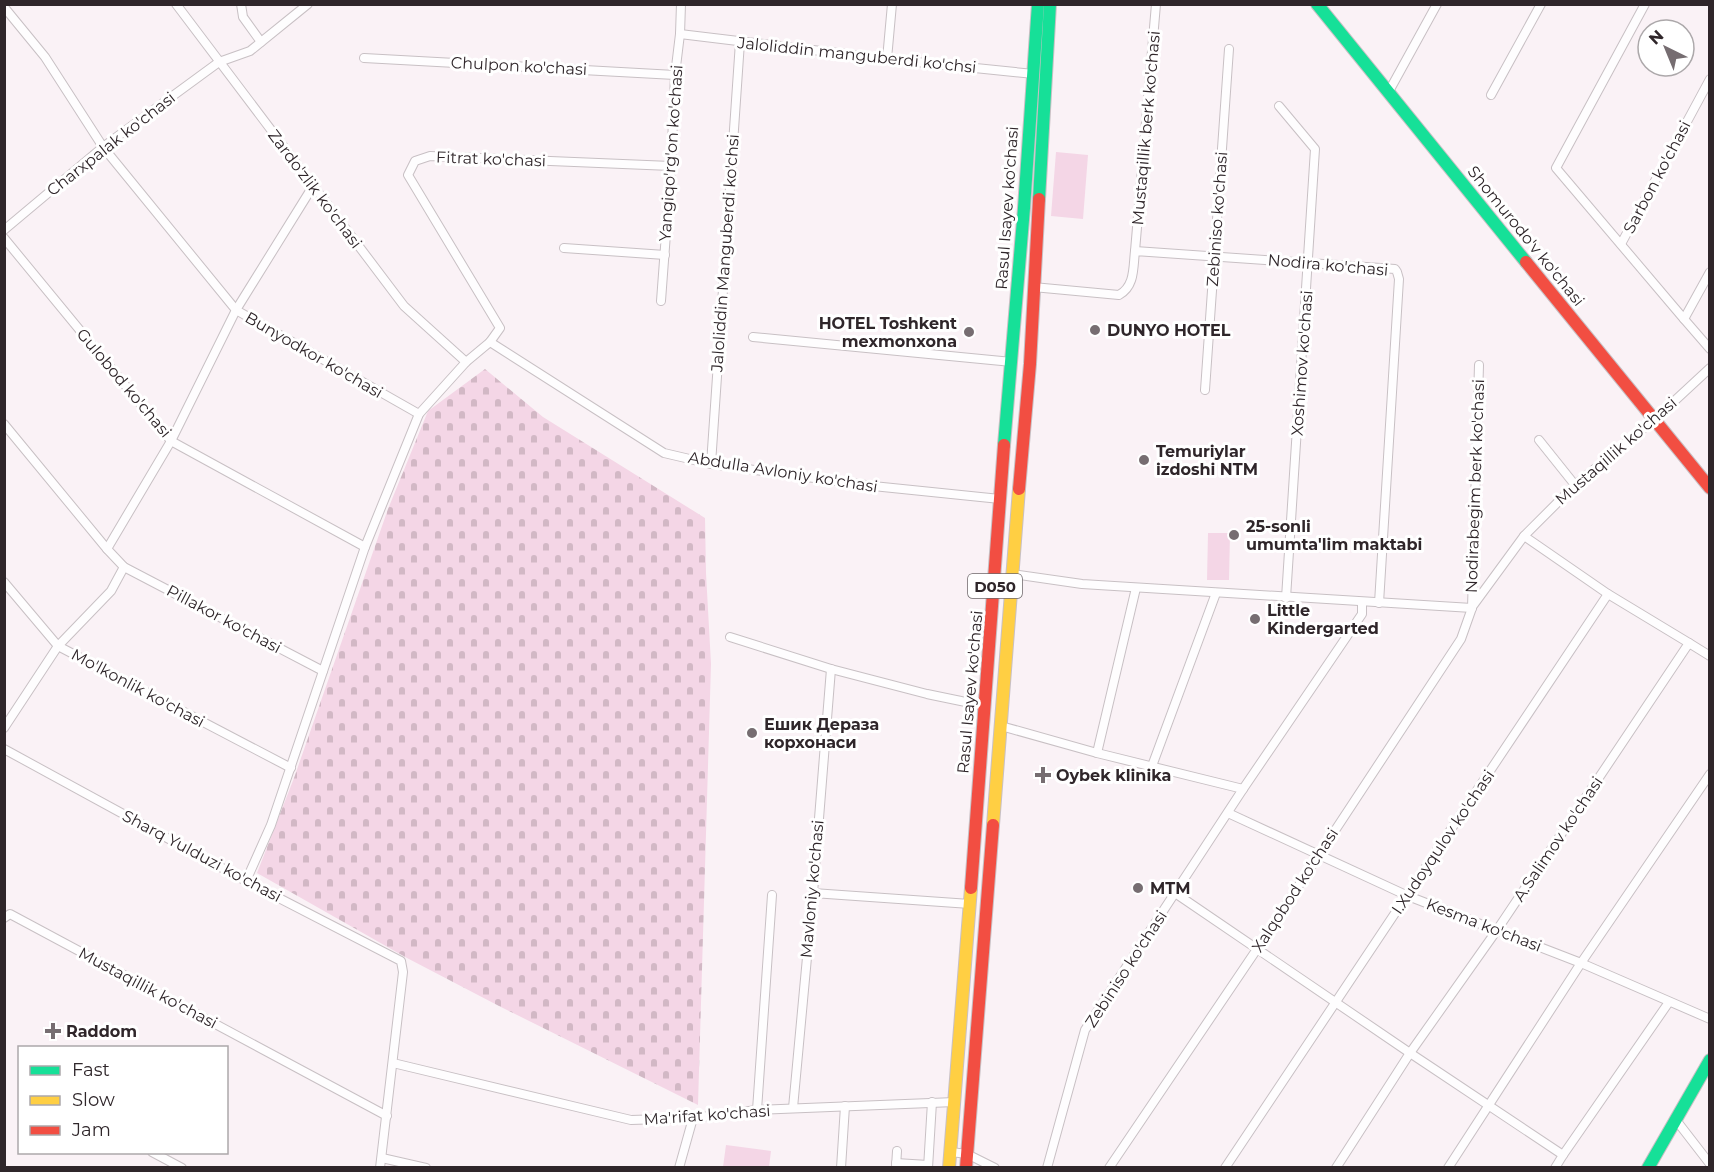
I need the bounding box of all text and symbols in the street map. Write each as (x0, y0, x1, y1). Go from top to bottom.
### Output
north arrow (1636, 18, 1696, 78)
text: N (1645, 26, 1667, 49)
street label: Mustaqillik berk ko'chasi (1128, 30, 1164, 226)
street label: Jaloliddin manguberdi ko'chsi (736, 33, 977, 77)
street label: Chulpon ko'chasi (450, 53, 588, 79)
street label: Yangiqo'rg'on ko'chasi (655, 64, 687, 242)
street label: Charxpalak ko'chasi (43, 88, 179, 200)
street label: Sarbon ko'chasi (1619, 117, 1695, 237)
street label: Zardo'zlik ko'chasi (264, 126, 366, 252)
street label: Rasul Isayev ko'chasi (992, 126, 1022, 290)
street label: Jaloliddin Manguberdi ko'chsi (707, 133, 743, 374)
street label: Fitrat ko'chasi (436, 148, 546, 170)
street label: Zebiniso ko'chasi (1203, 151, 1231, 287)
street label: Shomurodo'v ko'chasi (1464, 162, 1588, 310)
street label: Nodira ko'chasi (1267, 250, 1389, 280)
street label: Xoshimov ko'chasi (1287, 290, 1317, 436)
street label: Bunyodkor ko'chasi (242, 308, 386, 402)
place label: HOTEL Toshkent mexmonxona (819, 314, 957, 351)
place label: DUNYO HOTEL (1107, 321, 1231, 340)
marker: DUNYO HOTEL (1088, 323, 1102, 337)
street label: Gulobod ko'chasi (73, 325, 175, 441)
marker: HOTEL Toshkent mexmonxona (962, 325, 976, 339)
street label: Nodirabegim berk ko'chasi (1462, 379, 1488, 593)
street label: Mustaqillik ko'chasi (1551, 393, 1681, 509)
place label: Temuriylar izdoshi NTM (1156, 442, 1258, 479)
street label: Abdulla Avloniy ko'chasi (687, 448, 879, 496)
marker: Temuriylar izdoshi NTM (1137, 453, 1151, 467)
place label: 25-sonli umumta'lim maktabi (1246, 517, 1422, 554)
marker: 25-sonli umumta'lim maktabi (1227, 528, 1241, 542)
road number: D050 (968, 574, 1022, 598)
street label: Pillakor ko'chasi (163, 581, 285, 657)
place label: Little Kindergarted (1267, 601, 1379, 638)
street label: Rasul Isayev ko'chasi (953, 610, 987, 774)
marker: Little Kindergarted (1248, 612, 1262, 626)
street label: Mo'lkonlik ko'chasi (68, 645, 208, 731)
place label: Ешик Дераза корхонаси (764, 715, 879, 752)
marker: Ешик Дераза корхонаси (745, 726, 759, 740)
marker: Oybek klinika (1034, 766, 1052, 784)
place label: Oybek klinika (1056, 766, 1171, 785)
street label: I.Xudoyqulov ko'chasi (1388, 766, 1498, 918)
street label: A.Salimov ko'chasi (1509, 773, 1607, 905)
street label: Sharq Yulduzi ko'chasi (119, 806, 285, 906)
street label: Mavloniy ko'chasi (796, 819, 828, 959)
street label: Xalqobod ko'chasi (1248, 824, 1342, 956)
place label: MTM (1150, 879, 1190, 898)
marker: MTM (1131, 881, 1145, 895)
street label: Kesma ko'chasi (1423, 894, 1545, 956)
street label: Zebiniso ko'chasi (1081, 907, 1171, 1031)
street label: Mustaqillik ko'chasi (75, 943, 221, 1033)
marker: Raddom (44, 1022, 62, 1040)
place label: Raddom (66, 1022, 137, 1041)
legend (18, 1046, 228, 1154)
text: Fast (72, 1059, 110, 1081)
text: Slow (72, 1089, 115, 1111)
street label: Ma'rifat ko'chasi (643, 1101, 771, 1129)
text: Jam (71, 1119, 111, 1141)

